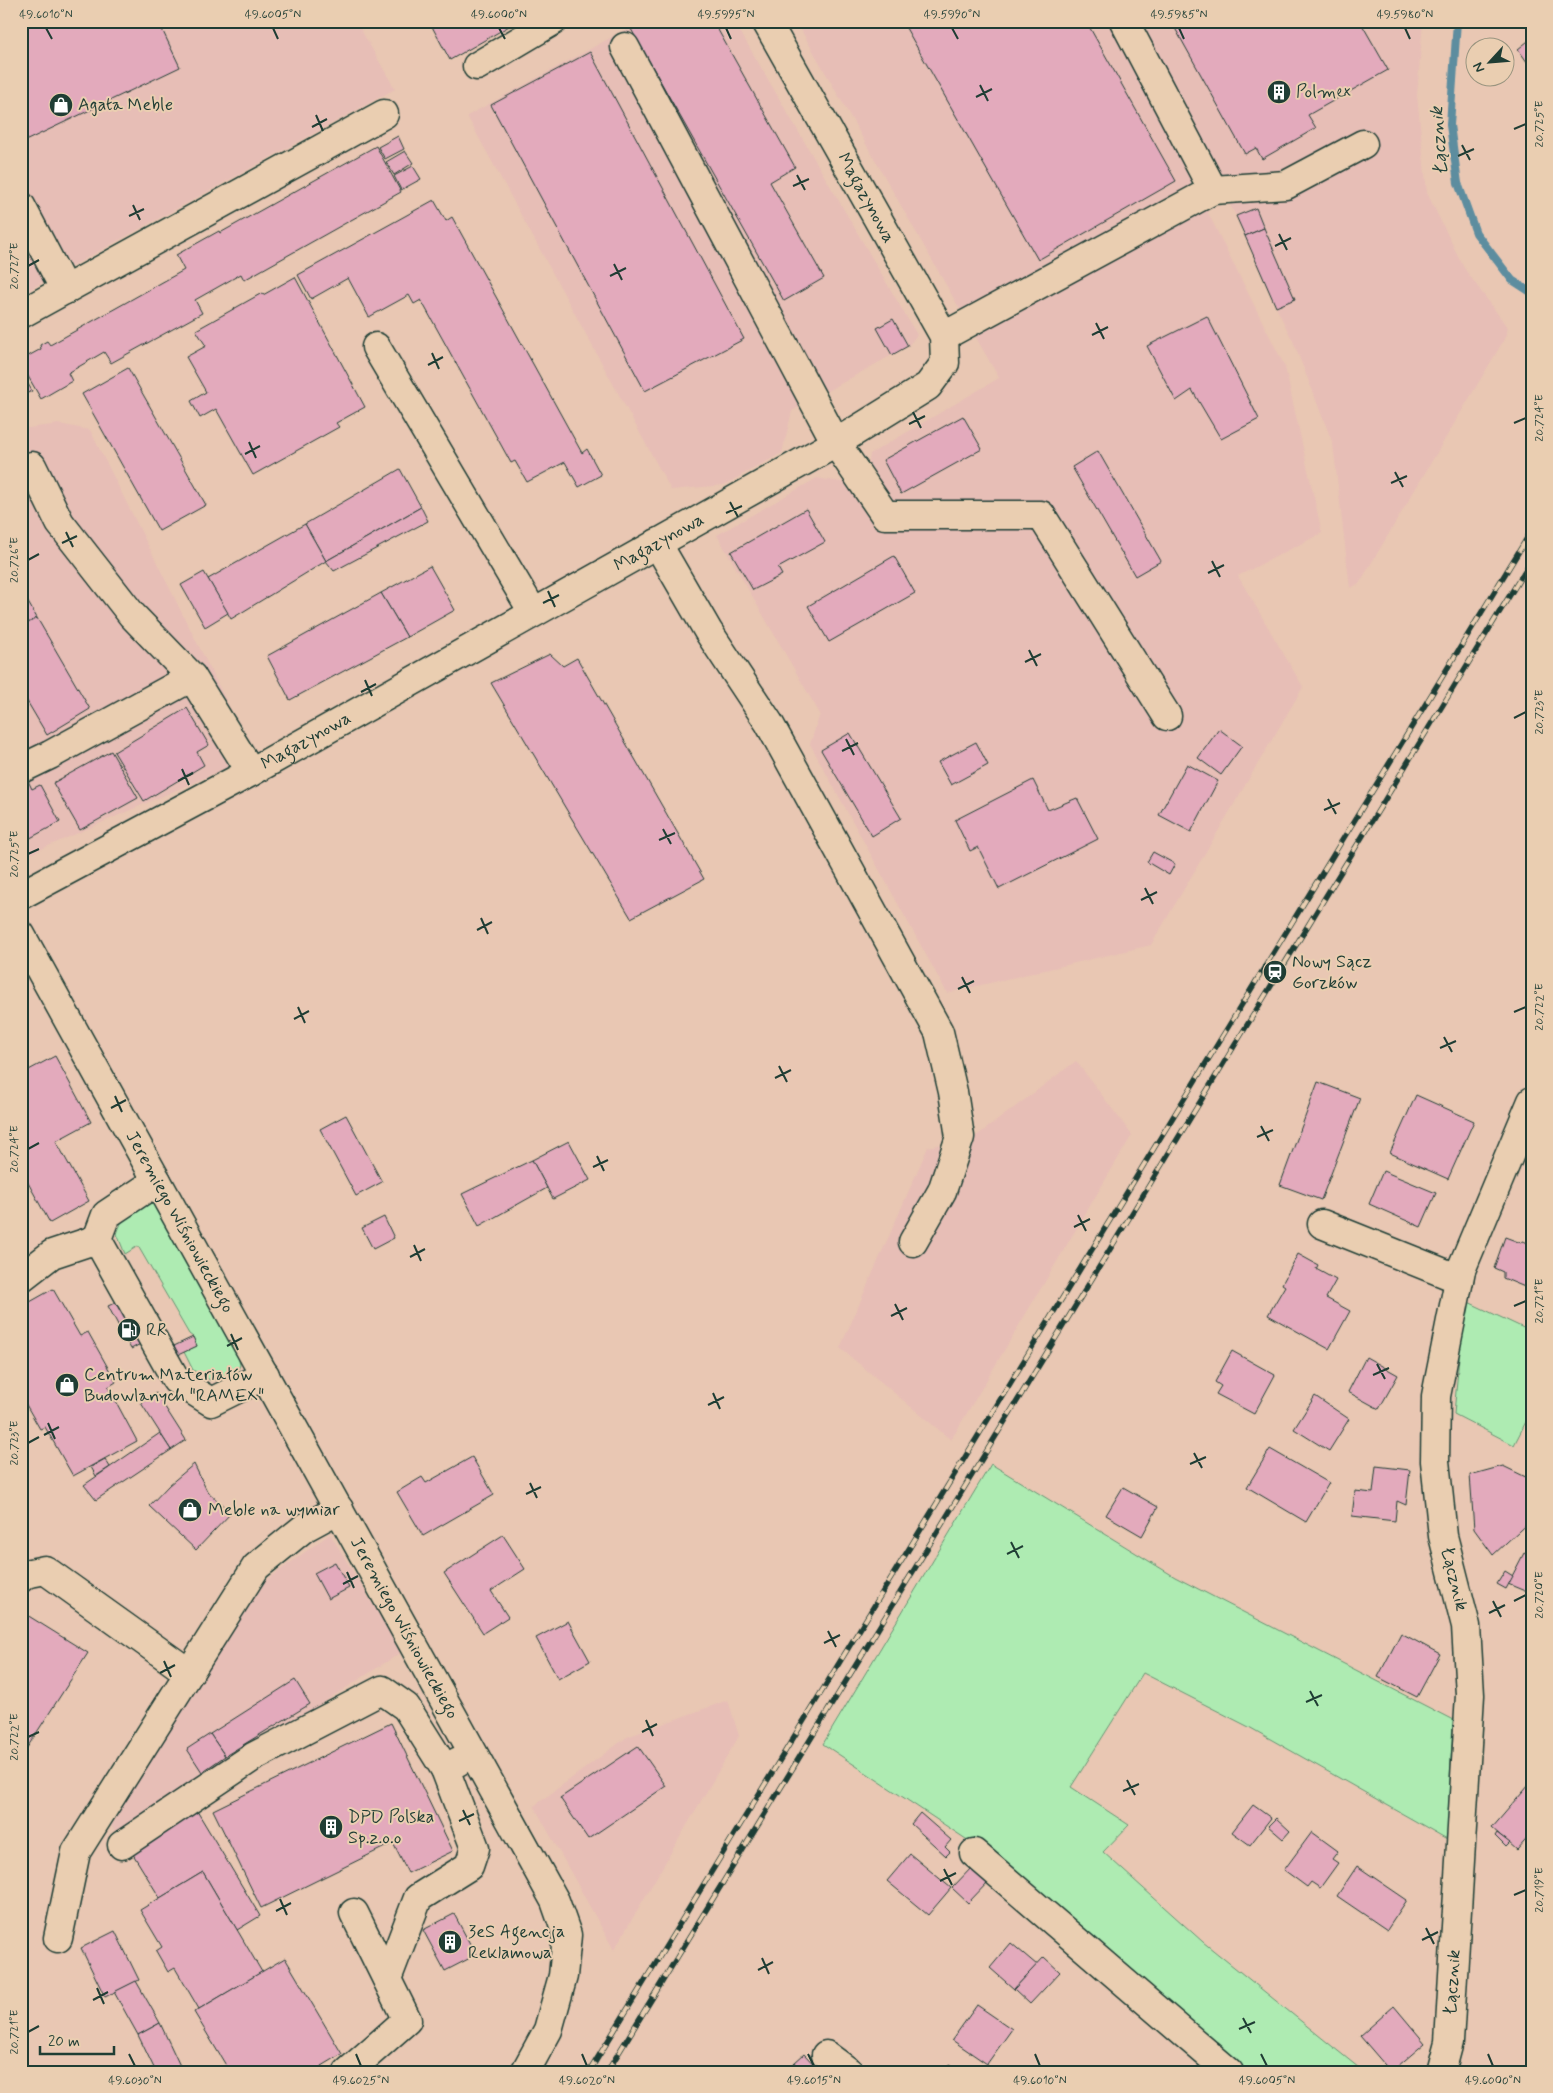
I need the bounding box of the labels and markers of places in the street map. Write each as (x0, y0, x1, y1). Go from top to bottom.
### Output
building icon: Polmex (1266, 79, 1292, 105)
place label: Polmex (1296, 80, 1351, 104)
shop icon: Agata Meble (48, 92, 74, 118)
place label: Agata Meble (78, 93, 173, 117)
place label: Nowy Sącz Gorzków (1292, 950, 1372, 995)
station icon: Nowy Sącz Gorzków (1262, 959, 1288, 985)
fuel station icon: RR (116, 1317, 142, 1343)
place label: RR (146, 1318, 167, 1342)
place label: Centrum Materiałów Budowlanych "RAMEX" (84, 1363, 264, 1408)
shop icon: Centrum Materiałów Budowlanych "RAMEX" (54, 1372, 80, 1398)
shop icon: Meble na wymiar (177, 1497, 203, 1523)
place label: Meble na wymiar (208, 1498, 340, 1522)
place label: DPD Polska Sp.z.o.o (348, 1805, 434, 1850)
building icon: DPD Polska Sp.z.o.o (318, 1814, 344, 1840)
place label: 3eS Agencja Reklamowa (468, 1920, 565, 1965)
building icon: 3eS Agencja Reklamowa (437, 1929, 463, 1955)

